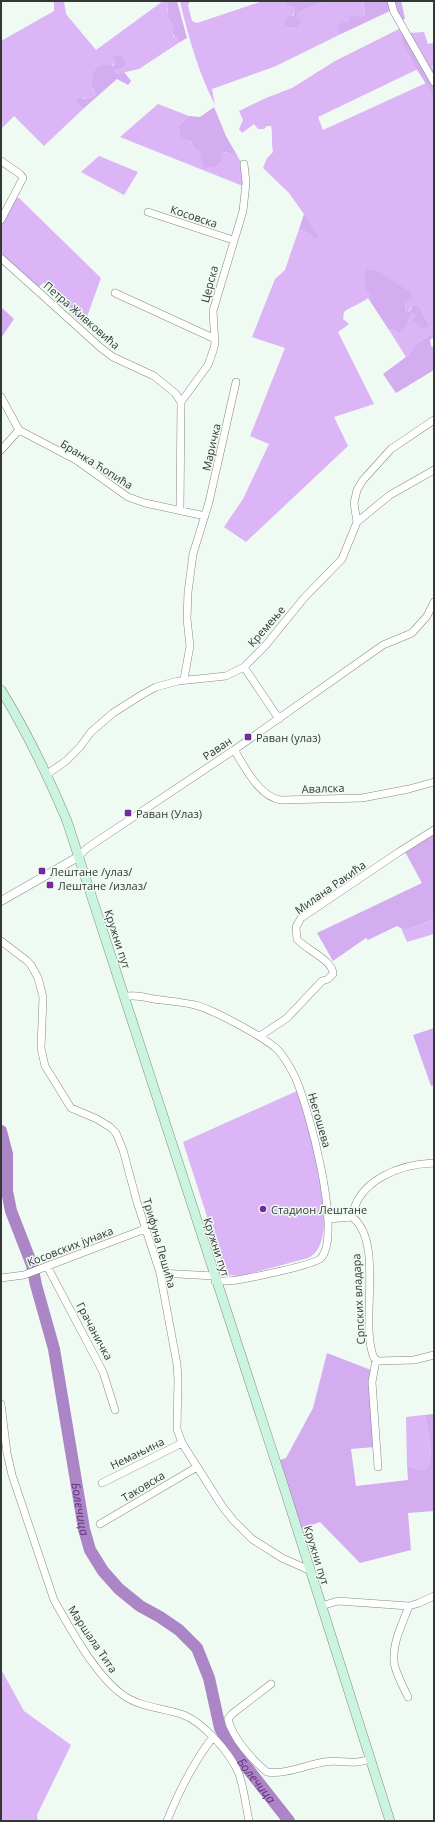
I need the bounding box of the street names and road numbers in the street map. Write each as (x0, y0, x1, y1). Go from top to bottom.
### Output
street label: Косовска (169, 201, 219, 231)
street label: Церска (197, 264, 221, 304)
street label: Петра Живковића (41, 278, 123, 352)
street label: Маричка (198, 422, 224, 472)
street label: Бранка Ћопића (58, 436, 136, 492)
street label: Кремење (244, 602, 288, 650)
street label: Раван (199, 733, 235, 763)
street label: Авалска (301, 780, 345, 796)
street label: Милана Ракића (291, 857, 369, 917)
street label: Кружни пут (101, 908, 135, 970)
street label: Његошева (305, 1091, 335, 1149)
street label: Трифуна Пешића (140, 1196, 180, 1290)
street label: Кружни пут (200, 1216, 234, 1278)
street label: Косовских јунака (25, 1223, 115, 1269)
street label: Српских владара (348, 1253, 368, 1345)
street label: Грачаничка (73, 1299, 117, 1363)
street label: Немањина (107, 1433, 167, 1473)
street label: Таковска (119, 1467, 167, 1505)
street label: Кружни пут (301, 1523, 333, 1587)
street label: Маршала Тита (65, 1602, 121, 1676)

